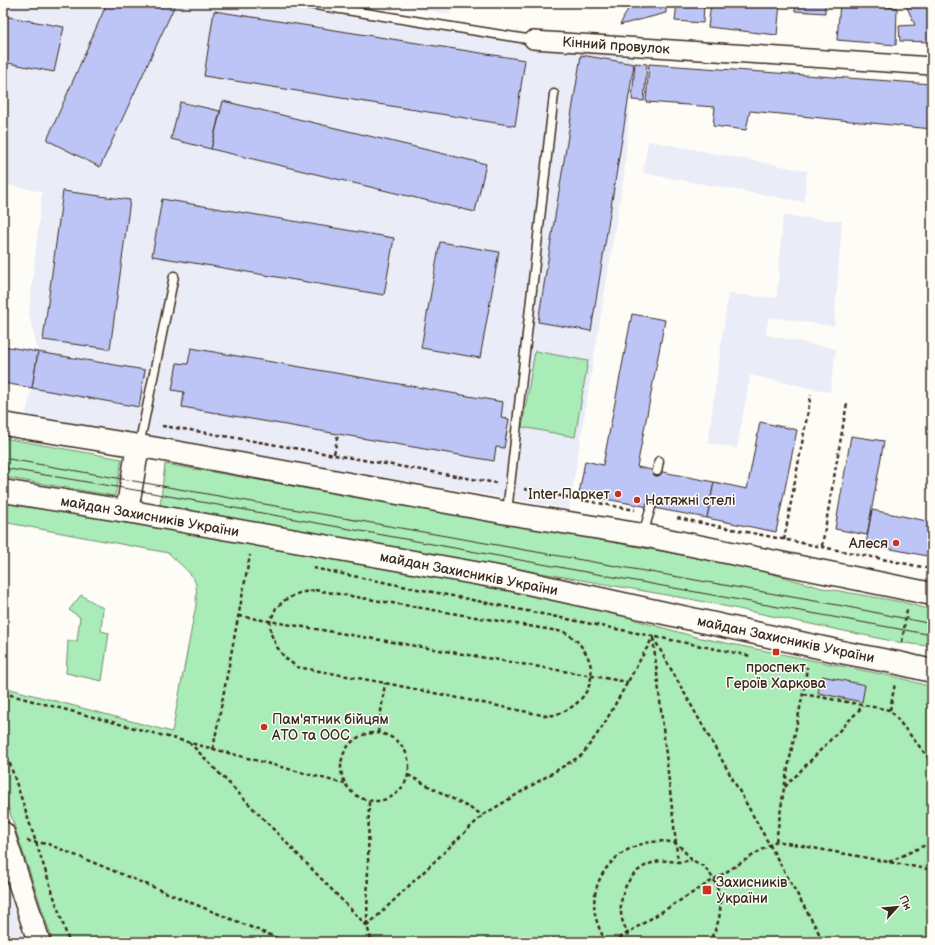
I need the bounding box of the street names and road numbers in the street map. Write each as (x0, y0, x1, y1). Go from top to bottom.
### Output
street label: Кінний провулок (562, 33, 671, 58)
street label: майдан Захисників України (59, 492, 241, 541)
street label: майдан Захисників України (378, 548, 559, 599)
street label: майдан Захисників України (696, 612, 876, 667)

